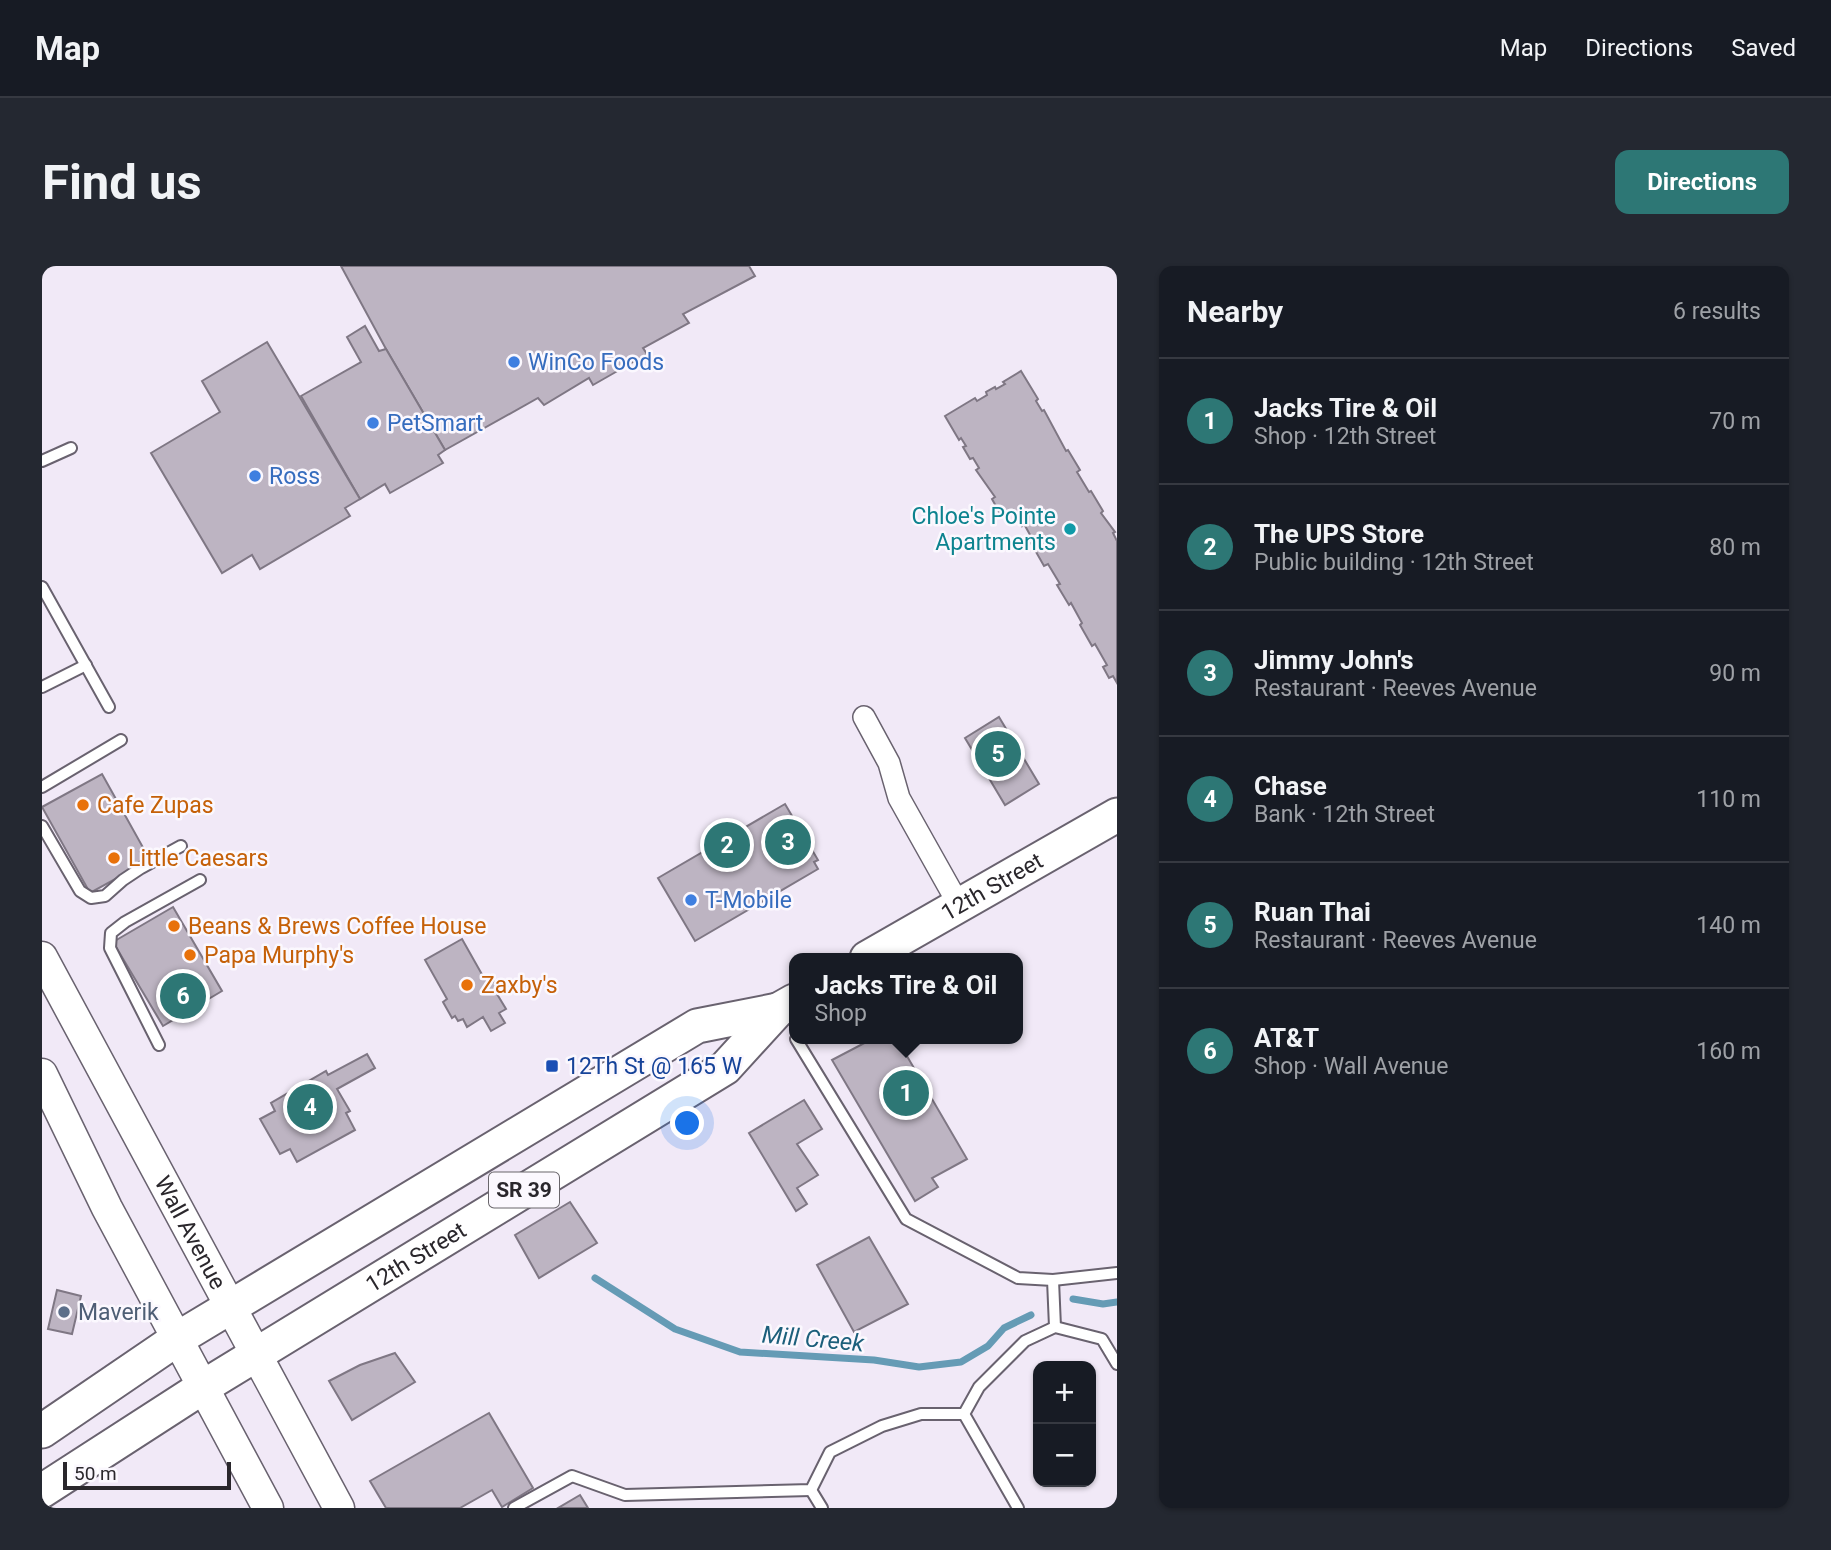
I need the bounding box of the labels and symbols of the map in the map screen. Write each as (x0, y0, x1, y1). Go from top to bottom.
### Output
place label: WinCo Foods (528, 349, 664, 376)
marker: WinCo Foods (506, 354, 522, 370)
place label: PetSmart (387, 410, 483, 437)
marker: PetSmart (365, 415, 381, 431)
place label: Ross (269, 463, 320, 490)
marker: Ross (247, 468, 263, 484)
place label: Chloe's Pointe Apartments (911, 503, 1056, 556)
marker: Chloe's Pointe Apartments (1062, 521, 1078, 537)
pin: 5 (975, 728, 1021, 780)
place label: Cafe Zupas (97, 792, 214, 819)
marker: Cafe Zupas (75, 797, 91, 813)
pin: 3 (765, 816, 811, 868)
pin: 2 (704, 819, 750, 871)
place label: Little Caesars (128, 845, 268, 872)
street label: 12th Street (936, 847, 1048, 926)
marker: Little Caesars (106, 850, 122, 866)
place label: T-Mobile (705, 887, 792, 914)
marker: T-Mobile (683, 892, 699, 908)
place label: Beans & Brews Coffee House (188, 913, 486, 940)
marker: Beans & Brews Coffee House (166, 918, 182, 934)
place label: Papa Murphy's (204, 942, 354, 969)
marker: Papa Murphy's (182, 947, 198, 963)
pin: 6 (160, 970, 206, 1022)
place label: Zaxby's (481, 972, 558, 999)
marker: Zaxby's (459, 977, 475, 993)
place label: 12Th St @ 165 W (566, 1053, 742, 1080)
marker: 12Th St @ 165 W (544, 1058, 560, 1074)
pin: 1 (883, 1067, 929, 1119)
pin: 4 (287, 1081, 333, 1133)
your location (670, 1106, 704, 1140)
street label: Wall Avenue (149, 1171, 232, 1294)
road number: SR 39 (489, 1172, 559, 1208)
street label: 12th Street (361, 1216, 471, 1298)
place label: Maverik (78, 1299, 159, 1326)
marker: Maverik (56, 1304, 72, 1320)
water label: Mill Creek (761, 1321, 866, 1358)
scale bar (63, 1459, 231, 1491)

